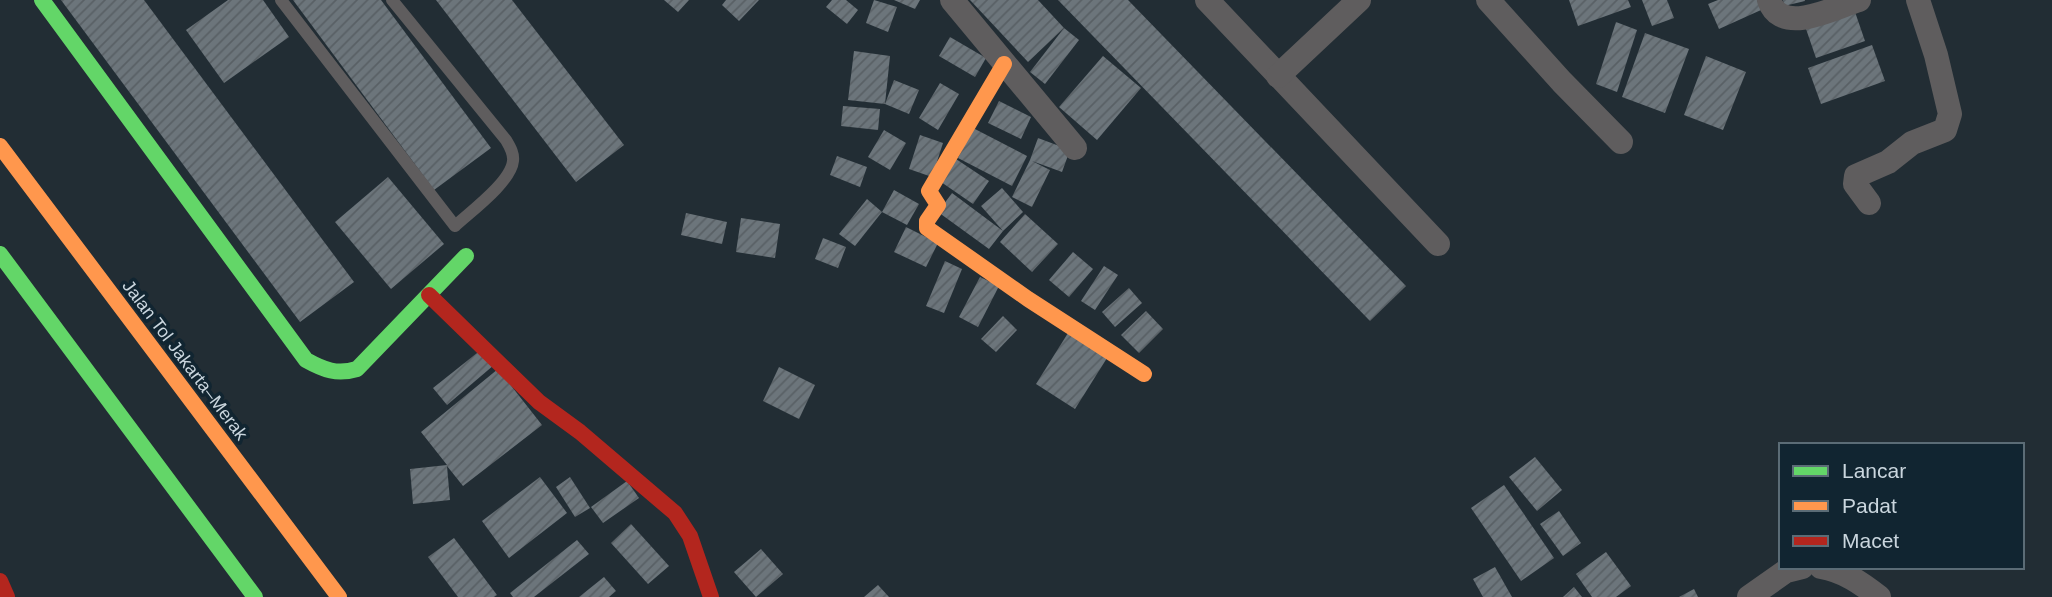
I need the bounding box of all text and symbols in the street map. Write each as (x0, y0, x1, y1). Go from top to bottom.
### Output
street label: Jalan Tol Jakarta–Merak (118, 276, 252, 445)
legend (1779, 443, 2024, 569)
text: Lancar (1842, 459, 1906, 482)
text: Padat (1842, 494, 1897, 517)
text: Macet (1842, 529, 1899, 552)

